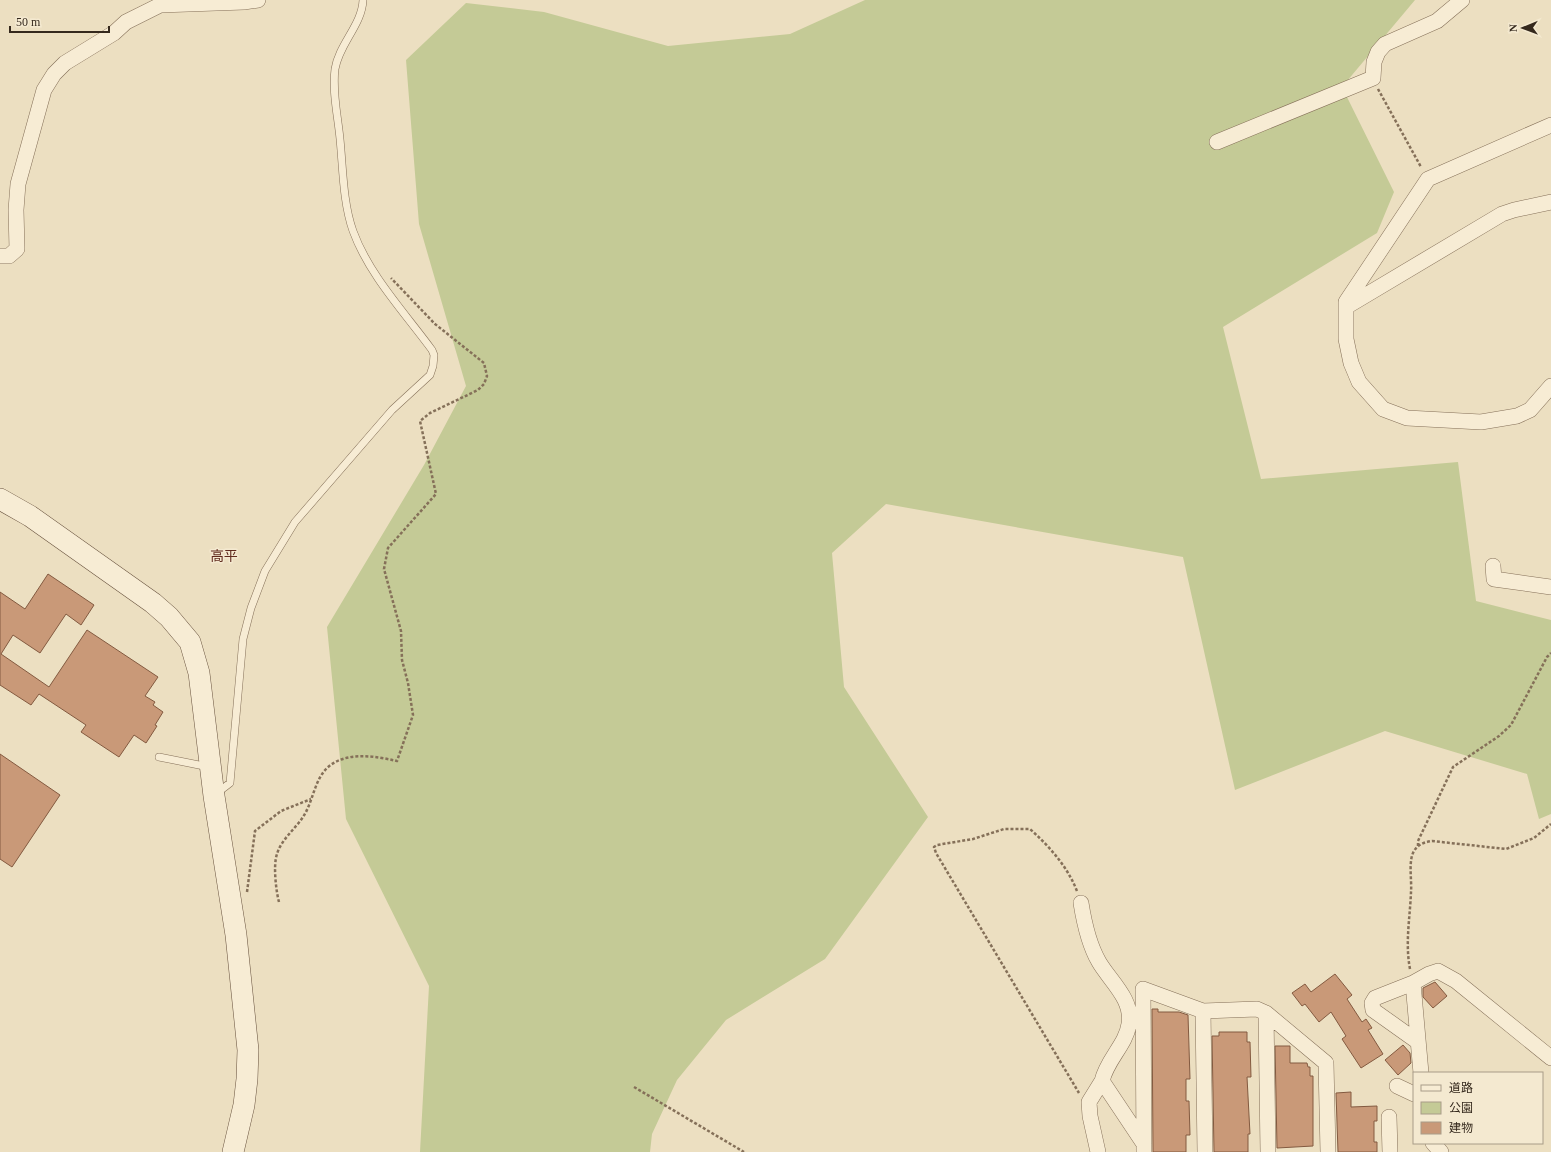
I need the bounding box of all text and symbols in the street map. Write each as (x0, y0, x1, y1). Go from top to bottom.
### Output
scale bar (10, 8, 109, 34)
north arrow (1503, 8, 1543, 48)
text: 50 m (16, 15, 41, 29)
text: N (1507, 24, 1519, 32)
district label: 高平 (210, 549, 238, 564)
legend (1413, 1072, 1543, 1144)
text: 道路 (1449, 1081, 1473, 1095)
text: 公園 (1449, 1101, 1473, 1115)
text: 建物 (1449, 1121, 1473, 1135)

